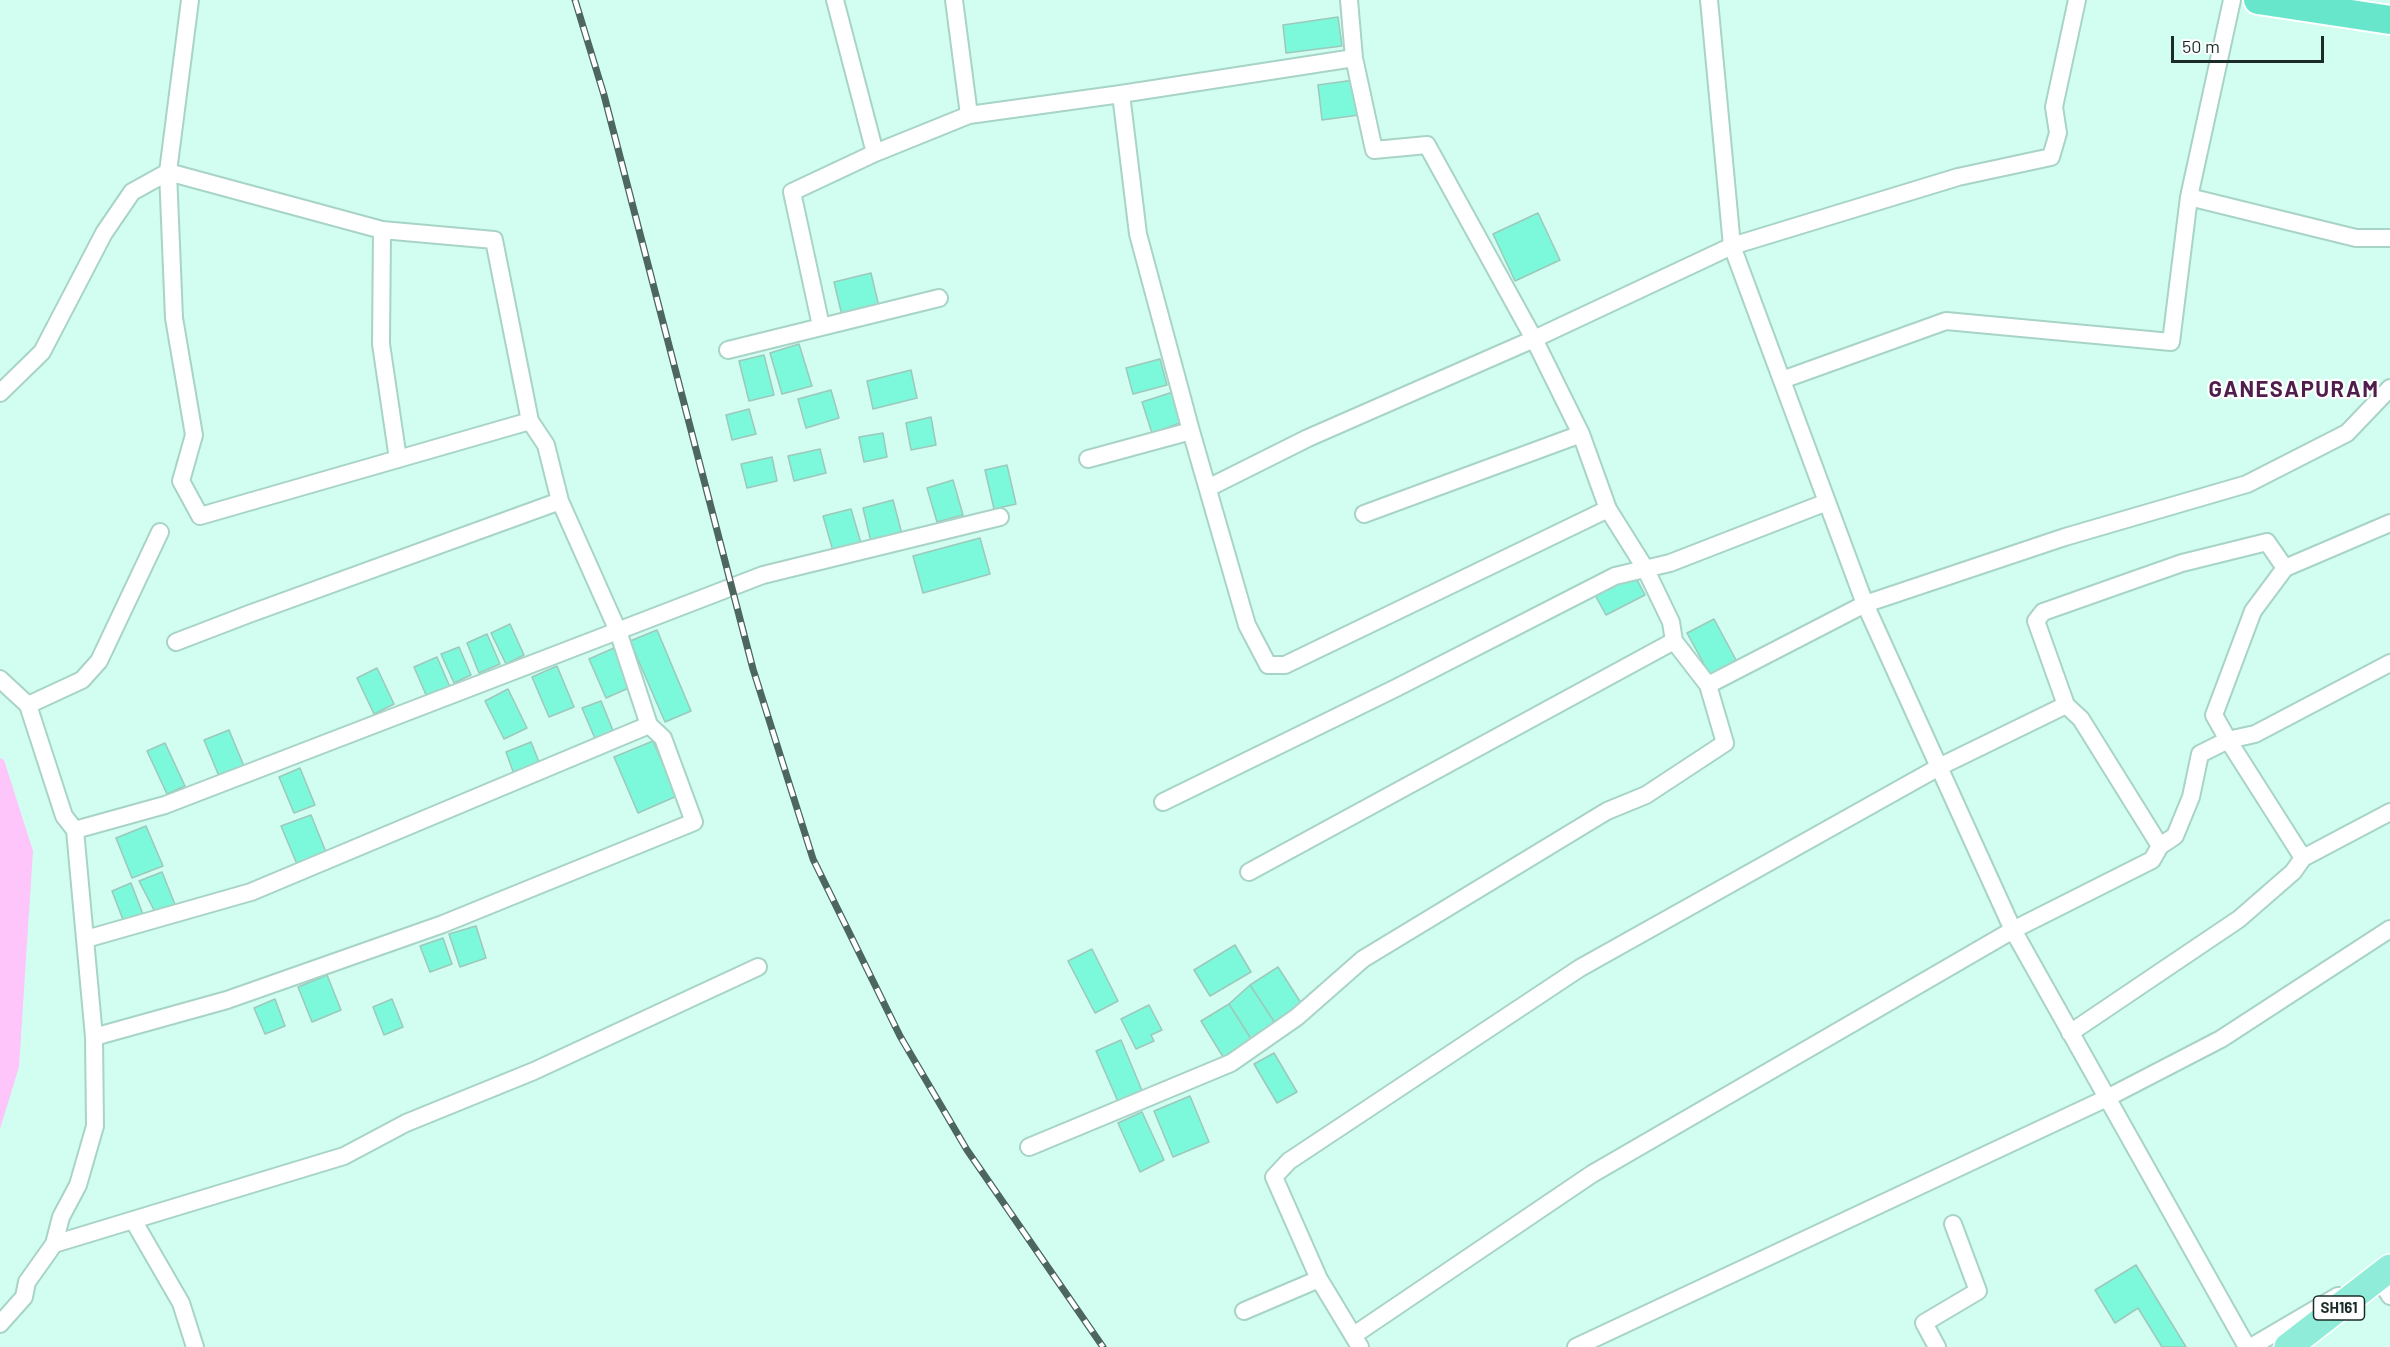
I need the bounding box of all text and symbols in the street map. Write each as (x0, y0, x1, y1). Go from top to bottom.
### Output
scale bar (2174, 24, 2327, 62)
text: 50 m (2182, 35, 2220, 57)
district label: GANESAPURAM (2209, 377, 2379, 403)
road number: SH161 (2314, 1296, 2364, 1320)

